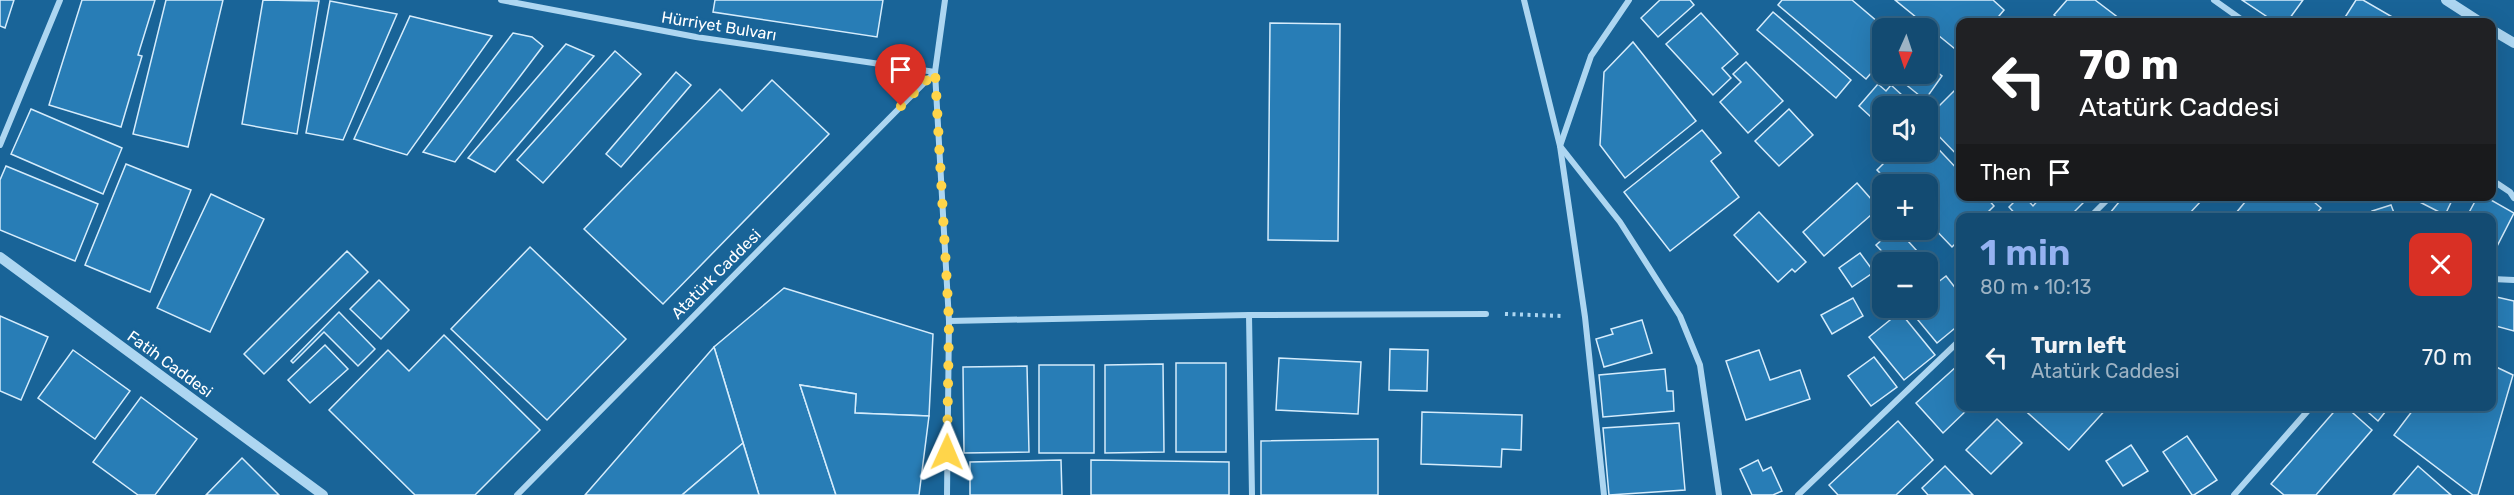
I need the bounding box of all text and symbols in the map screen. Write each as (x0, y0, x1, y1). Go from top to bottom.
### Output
street label: Hürriyet Bulvarı (660, 8, 778, 44)
north arrow (1872, 18, 1938, 84)
map controls (1872, 18, 1938, 318)
text: 70 m (2079, 40, 2179, 90)
icon: left (1980, 42, 2058, 120)
pin (875, 44, 926, 106)
icon: arrive (884, 53, 917, 86)
text: Atatürk Caddesi (2079, 91, 2280, 123)
button: sound (1872, 96, 1938, 162)
icon: arrive (2043, 156, 2076, 189)
text: Then (1980, 159, 2031, 186)
button: + (1872, 174, 1938, 240)
street label: Atatürk Caddesi (667, 225, 765, 323)
text: 1 min (1980, 231, 2071, 274)
button: close (2409, 233, 2472, 296)
button: − (1872, 252, 1938, 318)
text: 80 m · 10:13 (1980, 275, 2091, 299)
street label: Fatih Caddesi (124, 327, 216, 401)
text: Turn left (2031, 332, 2126, 359)
icon: left (1980, 341, 2013, 374)
text: 70 m (2422, 344, 2472, 371)
text: Atatürk Caddesi (2031, 359, 2180, 383)
position arrow (915, 420, 979, 484)

